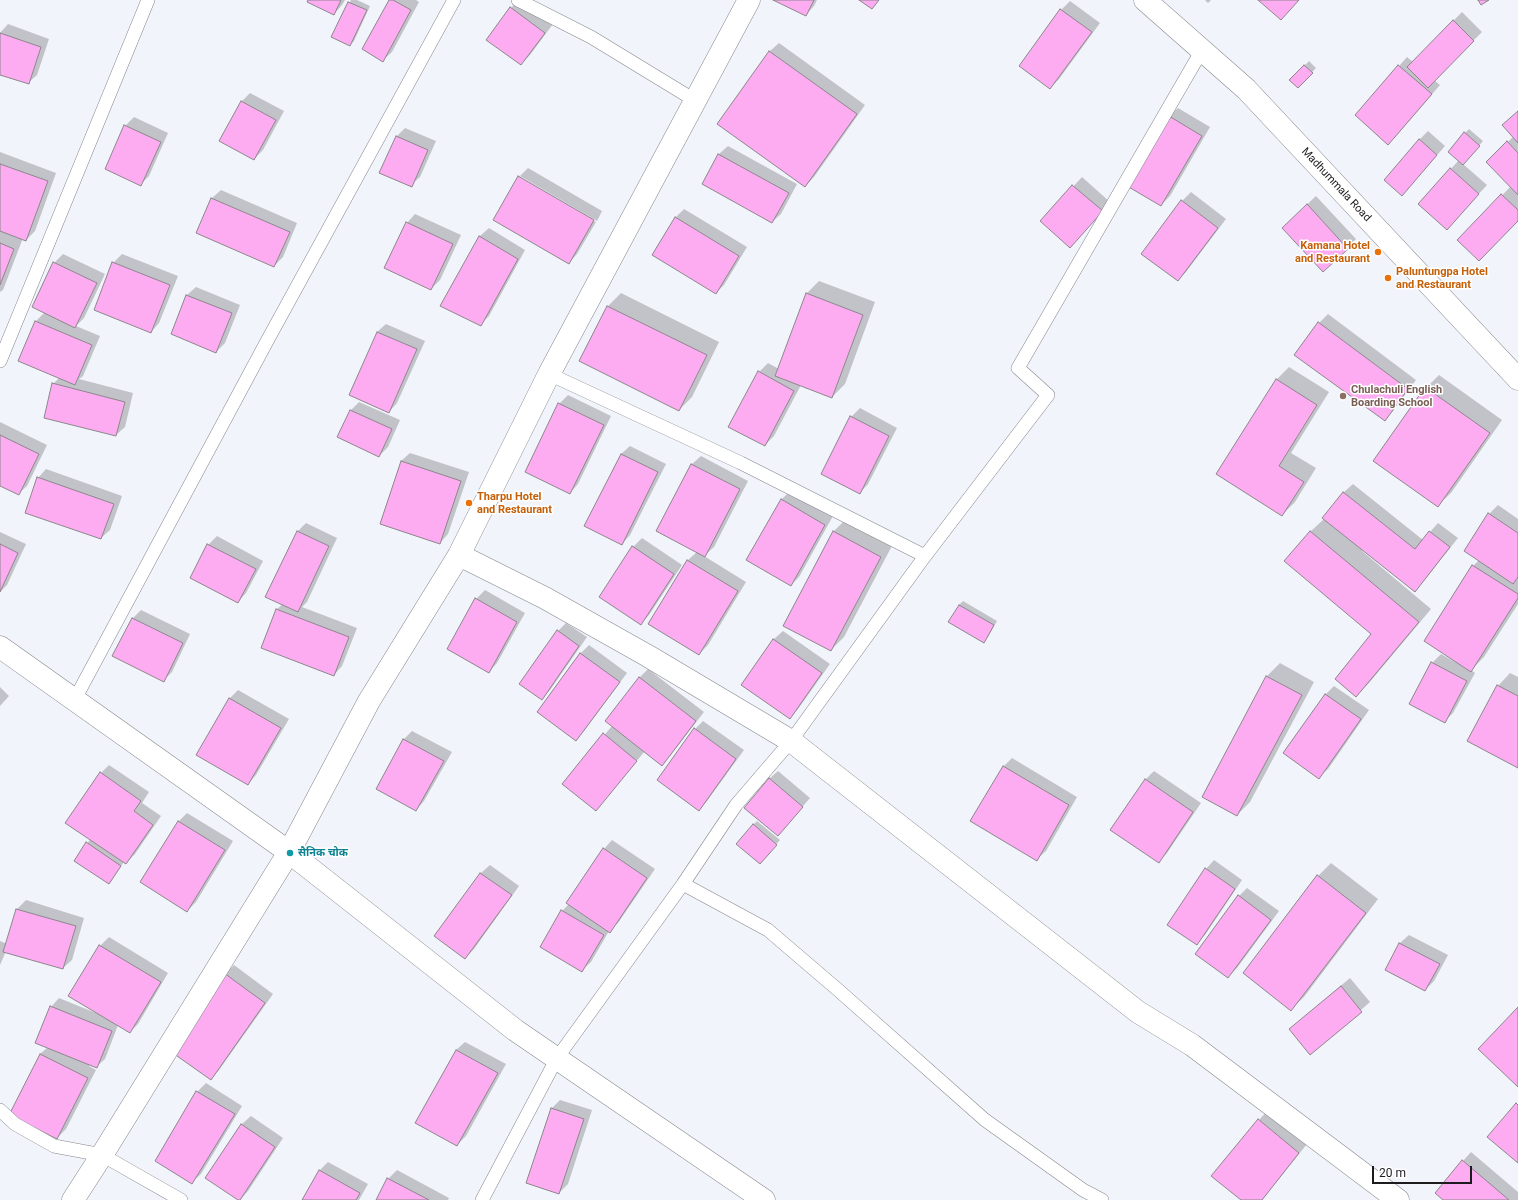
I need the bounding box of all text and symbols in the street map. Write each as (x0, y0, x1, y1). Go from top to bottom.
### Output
street label: Madhummala Road (1299, 145, 1373, 225)
place label: Kamana Hotel and Restaurant (1295, 239, 1370, 265)
marker: Kamana Hotel and Restaurant (1373, 247, 1383, 257)
place label: Paluntungpa Hotel and Restaurant (1396, 265, 1488, 291)
marker: Paluntungpa Hotel and Restaurant (1383, 273, 1393, 283)
place label: Chulachuli English Boarding School (1351, 383, 1442, 409)
marker: Chulachuli English Boarding School (1338, 391, 1348, 401)
place label: Tharpu Hotel and Restaurant (477, 490, 552, 516)
marker: Tharpu Hotel and Restaurant (464, 498, 474, 508)
place label: सैनिक चोक (298, 846, 348, 860)
marker: सैनिक चोक (285, 848, 295, 858)
scale bar (1374, 1158, 1474, 1184)
text: 20 m (1379, 1166, 1406, 1180)

